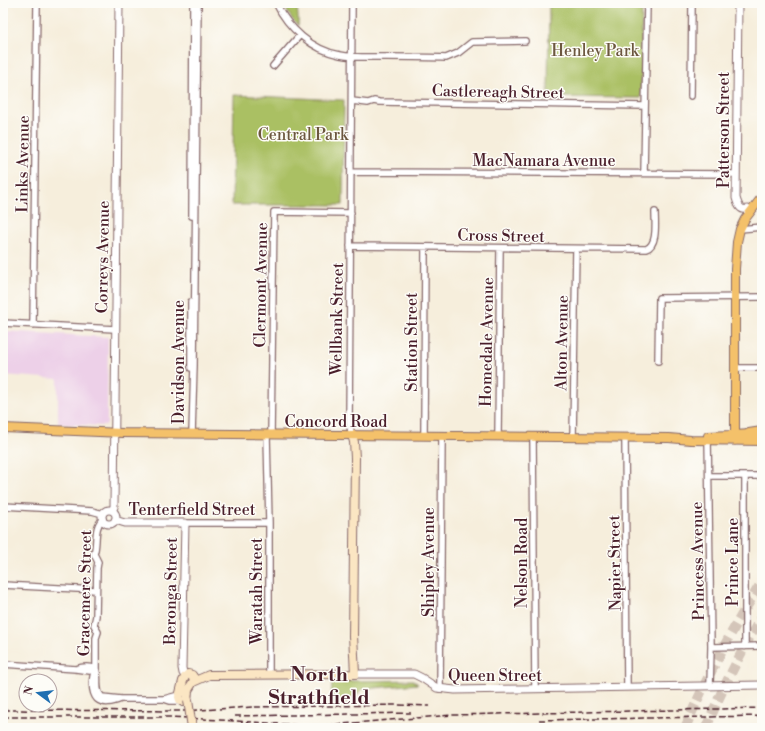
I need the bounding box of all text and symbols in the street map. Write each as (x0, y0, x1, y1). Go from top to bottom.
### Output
park label: Henley Park (551, 41, 640, 61)
street label: Patterson Street (714, 71, 734, 188)
street label: Castlereagh Street (432, 81, 565, 103)
street label: Links Avenue (12, 115, 34, 213)
park label: Central Park (258, 125, 350, 145)
street label: MacNamara Avenue (472, 151, 616, 171)
street label: Correys Avenue (92, 200, 114, 314)
street label: Clermont Avenue (250, 222, 272, 348)
street label: Cross Street (457, 225, 545, 247)
street label: Wellbank Street (326, 262, 348, 377)
street label: Homedale Avenue (476, 277, 498, 407)
street label: Station Street (402, 292, 422, 392)
street label: Alton Avenue (551, 295, 573, 392)
street label: Davidson Avenue (169, 300, 189, 424)
street label: Concord Road (285, 412, 387, 432)
street label: Tenterfield Street (129, 500, 256, 520)
street label: Princess Avenue (687, 501, 709, 621)
street label: Shipley Avenue (419, 507, 439, 617)
street label: Napier Street (604, 514, 626, 611)
street label: Nelson Road (512, 518, 532, 608)
street label: Prince Lane (723, 518, 743, 606)
street label: Gracemere Street (74, 529, 96, 656)
street label: Beronga Street (160, 537, 182, 646)
street label: Waratah Street (247, 537, 267, 645)
district label: North Strathfield (268, 663, 370, 711)
street label: Queen Street (448, 666, 542, 686)
north arrow (18, 673, 58, 713)
text: N (21, 684, 37, 697)

